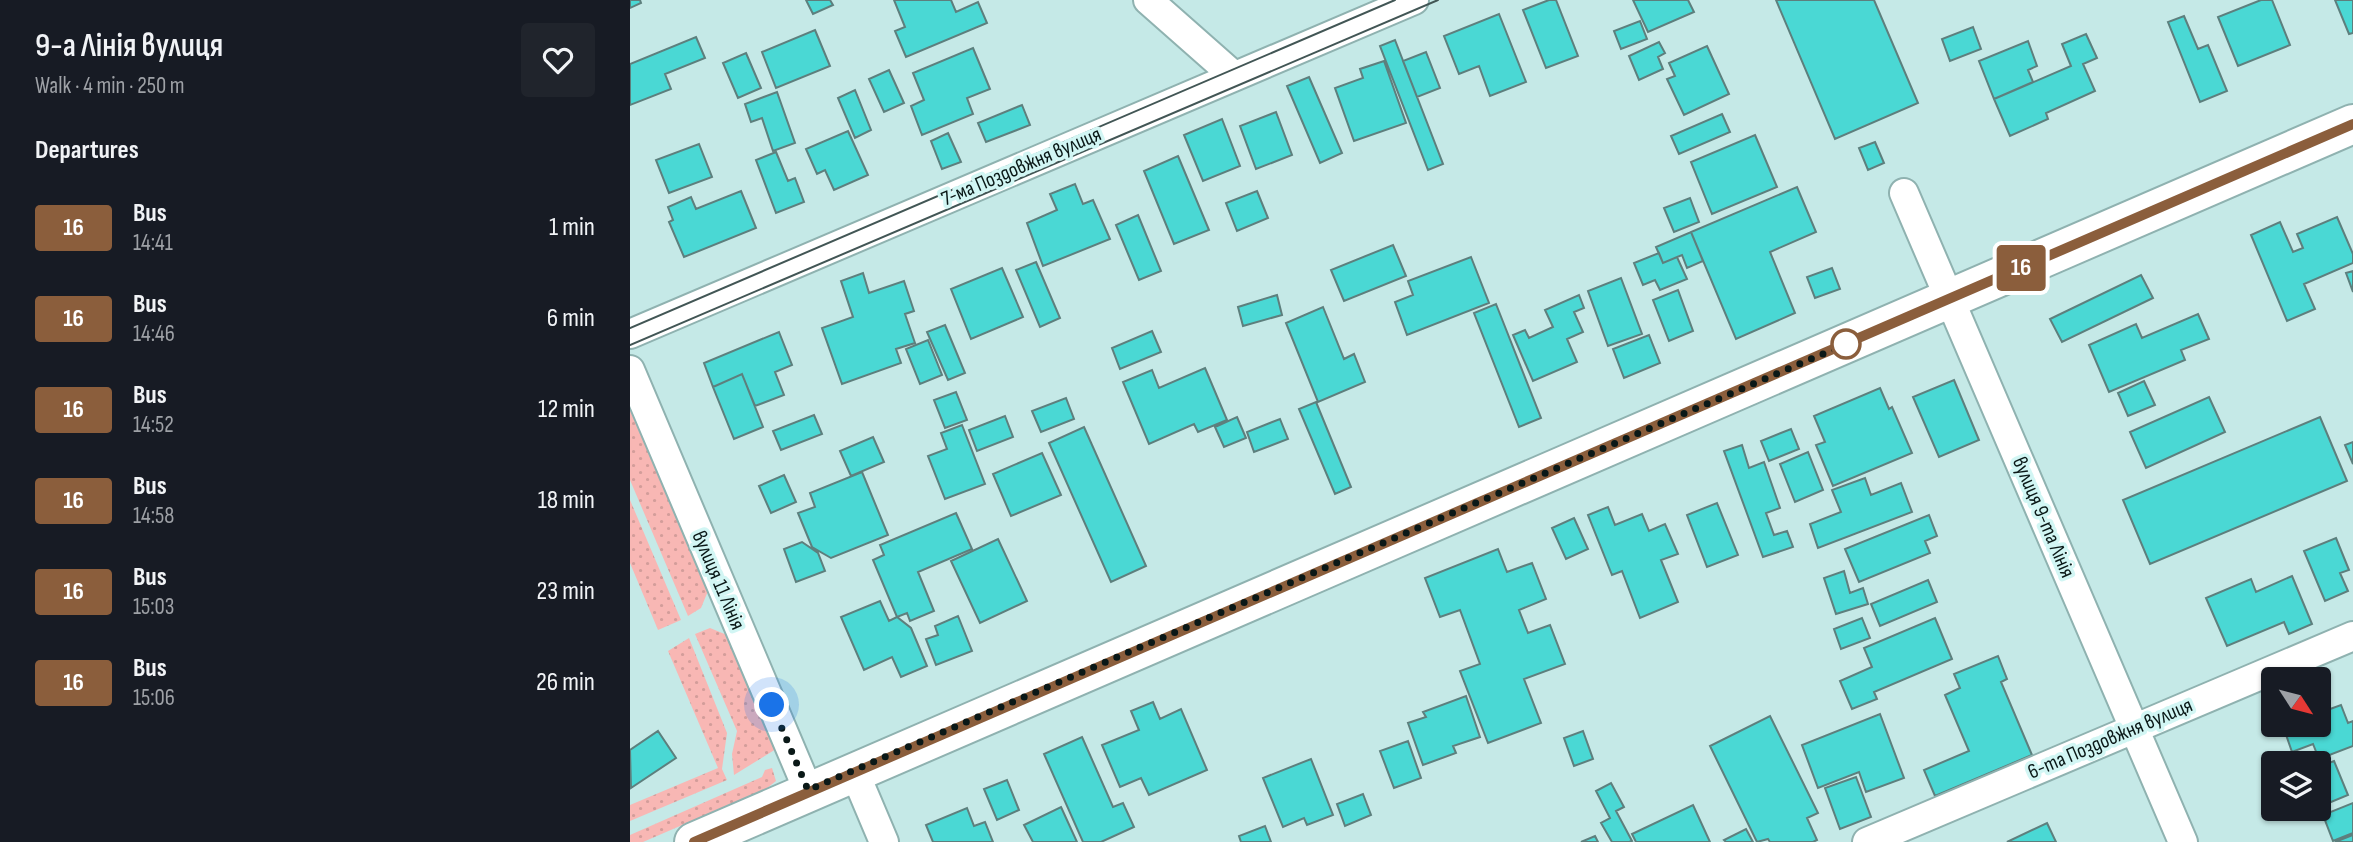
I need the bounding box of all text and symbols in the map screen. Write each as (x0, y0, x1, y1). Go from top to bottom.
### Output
button: heart (521, 23, 595, 97)
text: 9-а Лінія вулиця (35, 26, 223, 66)
text: Walk · 4 min · 250 m (35, 72, 185, 100)
street label: 7-ма Поздовжня вулиця (937, 121, 1105, 211)
text: Departures (35, 135, 139, 166)
text: Bus (133, 198, 167, 229)
text: 1 min (549, 212, 595, 243)
text: 16 (63, 213, 84, 242)
text: 14:41 (133, 229, 173, 257)
line badge: 16 (1990, 245, 2052, 291)
text: 16 (2011, 253, 2031, 282)
text: Bus (133, 289, 167, 320)
text: 6 min (547, 303, 595, 334)
text: 16 (63, 304, 84, 333)
text: 14:46 (133, 320, 175, 348)
unlabelled marker (1831, 329, 1861, 359)
text: Bus (133, 380, 167, 411)
text: 12 min (538, 394, 595, 425)
text: 16 (63, 395, 84, 424)
text: 14:52 (133, 411, 174, 439)
street label: вулиця 9-та Лінія (2007, 453, 2080, 581)
text: Bus (133, 471, 167, 502)
text: 18 min (538, 485, 595, 516)
text: 16 (63, 486, 84, 515)
text: 14:58 (133, 502, 174, 530)
street label: вулиця 11 Лінія (687, 527, 751, 633)
text: Bus (133, 562, 167, 593)
text: 23 min (537, 576, 595, 607)
text: 16 (63, 577, 84, 606)
text: 15:03 (133, 593, 175, 621)
text: Bus (133, 653, 167, 684)
text: 26 min (536, 667, 595, 698)
north arrow (2261, 667, 2331, 737)
map controls (2261, 667, 2331, 821)
text: 16 (63, 668, 84, 697)
text: 15:06 (133, 684, 175, 712)
your location (754, 687, 789, 722)
street label: 6-та Поздовжня вулиця (2024, 692, 2196, 784)
button: layers (2261, 751, 2331, 821)

